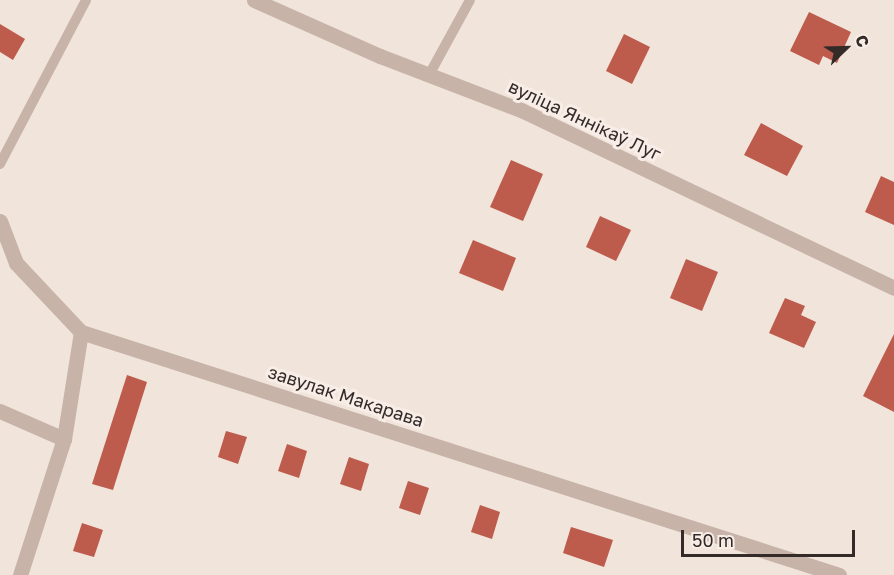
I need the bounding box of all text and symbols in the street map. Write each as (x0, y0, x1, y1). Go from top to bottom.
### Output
north arrow (816, 18, 876, 78)
text: С (851, 32, 874, 50)
street label: вуліца Яннікаў Луг (505, 75, 665, 165)
street label: завулак Макарава (265, 361, 427, 431)
scale bar (684, 518, 858, 556)
text: 50 m (692, 529, 734, 551)

